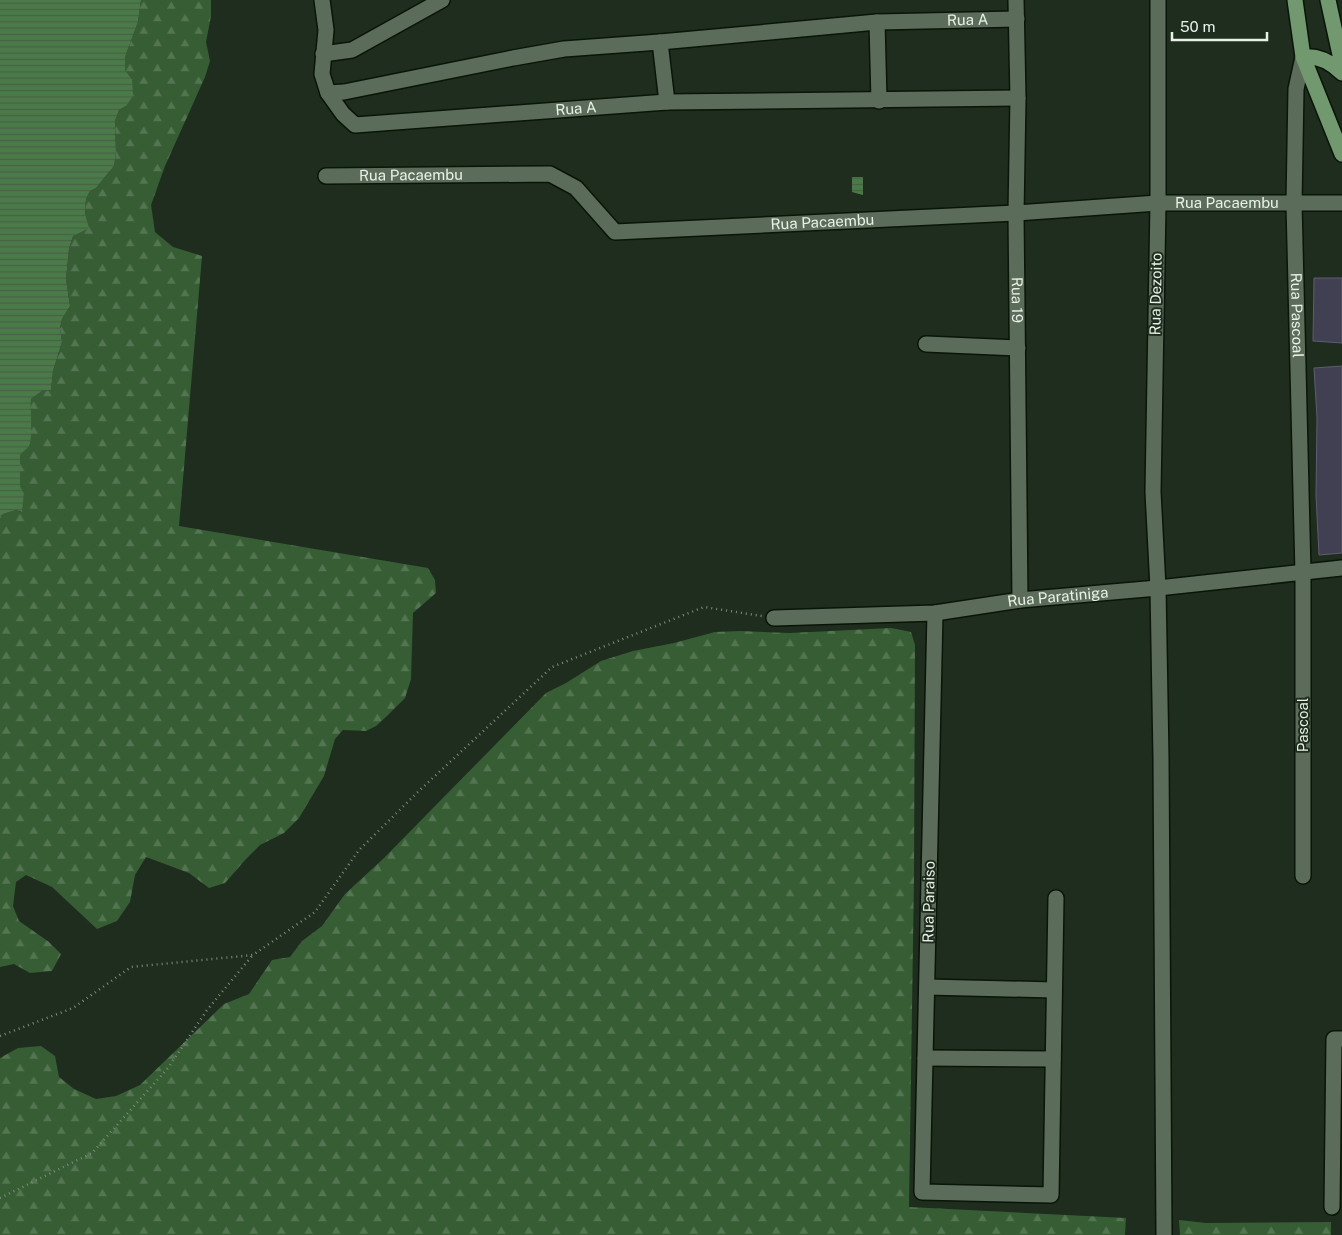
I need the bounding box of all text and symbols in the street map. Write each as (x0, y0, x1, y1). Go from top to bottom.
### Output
scale bar (1172, 10, 1267, 42)
street label: Rua A (947, 11, 989, 28)
text: 50 m (1180, 18, 1215, 35)
street label: Rua A (555, 98, 597, 118)
street label: Rua Pacaembu (359, 166, 463, 184)
street label: Rua Pacaembu (1175, 194, 1279, 211)
street label: Rua Pacaembu (770, 211, 875, 233)
street label: Rua Dezoito (1146, 252, 1165, 336)
street label: Rua Pascoal (1288, 272, 1307, 358)
street label: Rua 19 (1009, 277, 1026, 323)
street label: Rua Paratiniga (1006, 583, 1109, 610)
street label: Pascoal (1294, 698, 1311, 752)
street label: Rua Paraiso (919, 861, 938, 943)

